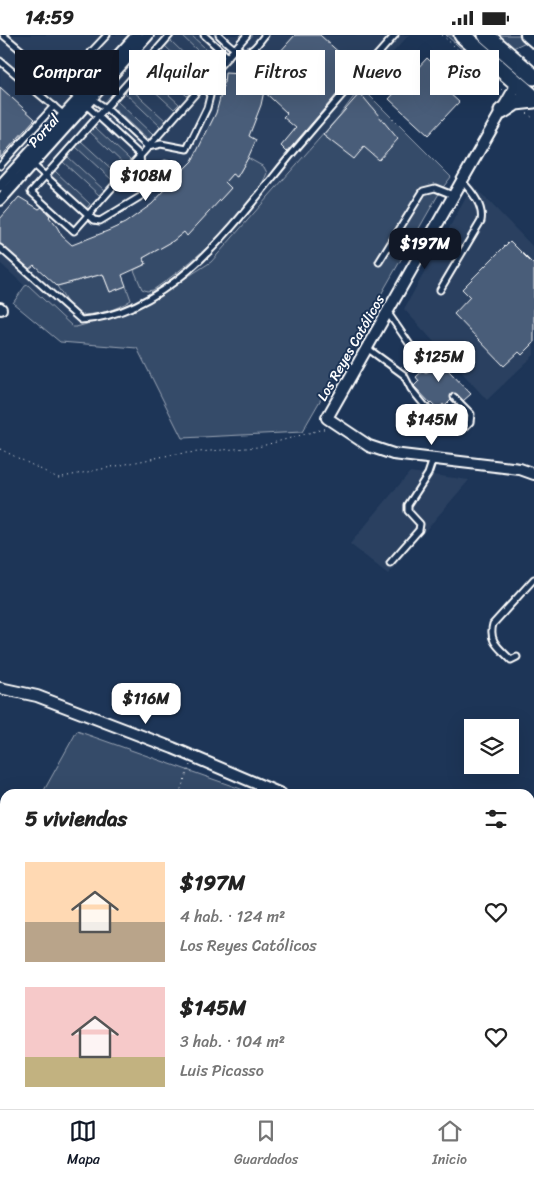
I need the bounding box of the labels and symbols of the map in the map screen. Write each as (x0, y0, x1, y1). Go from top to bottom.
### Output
street label: Portal (22, 108, 67, 154)
pin: $108M (111, 159, 181, 202)
pin: $197M (390, 227, 460, 270)
street label: Los Reyes Católicos (310, 289, 392, 406)
pin: $125M (404, 341, 474, 383)
pin: $145M (397, 403, 467, 446)
pin: $116M (111, 683, 181, 725)

